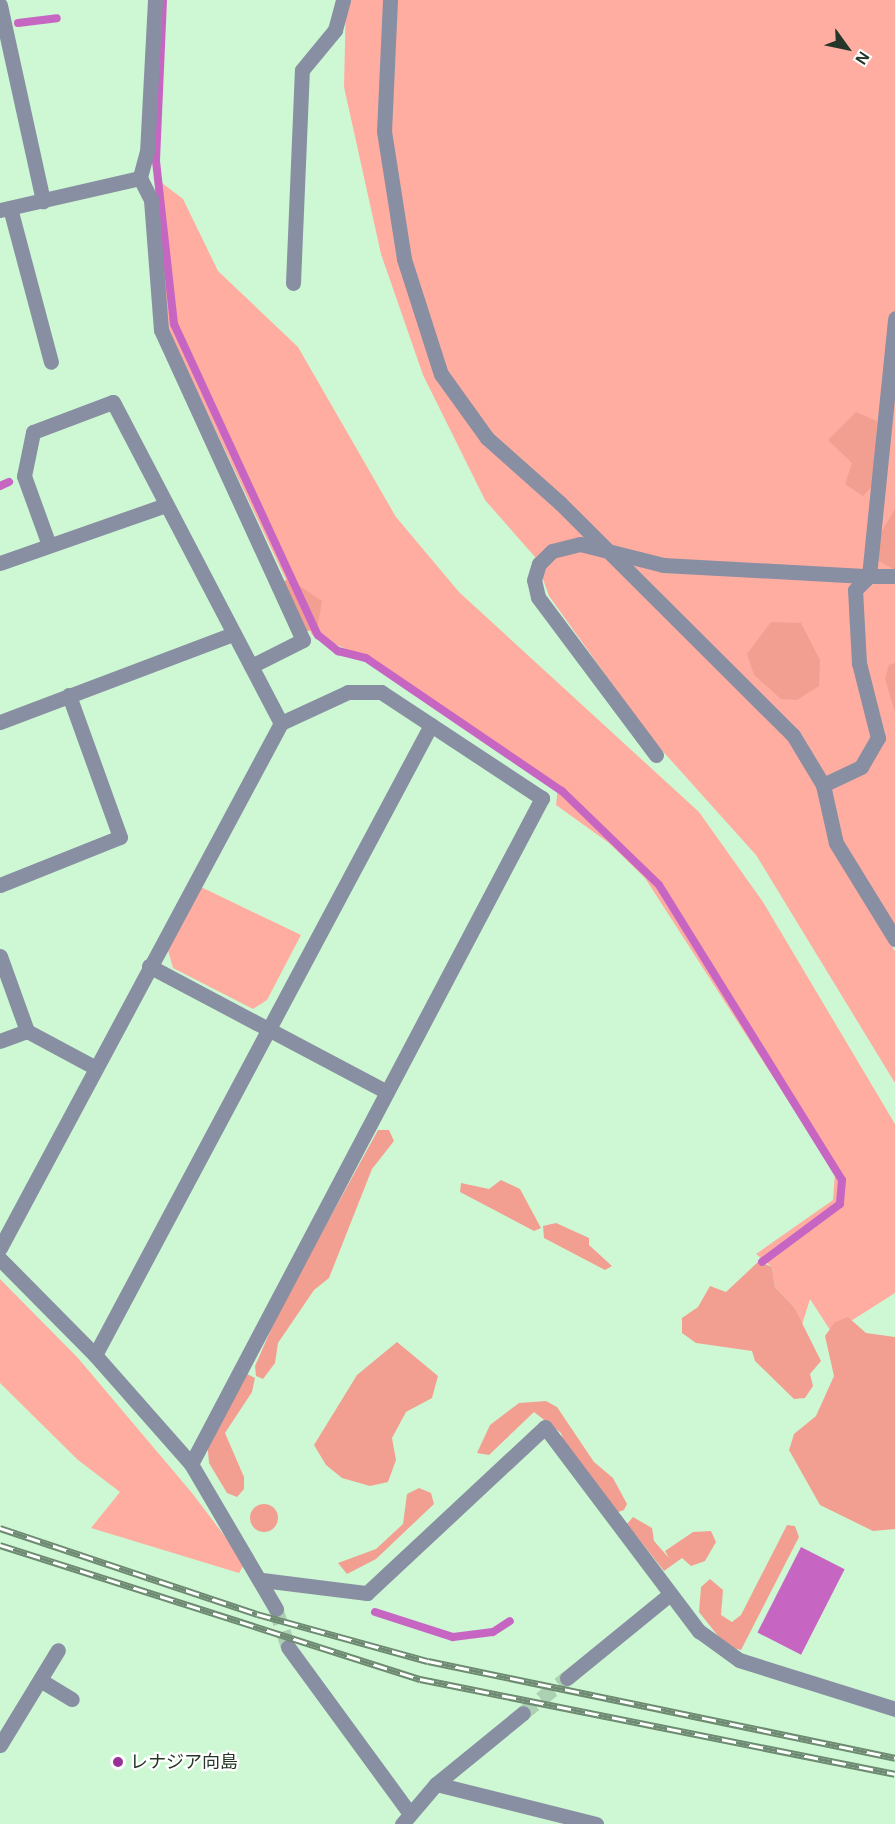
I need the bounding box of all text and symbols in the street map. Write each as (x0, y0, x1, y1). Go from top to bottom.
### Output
north arrow (817, 18, 877, 78)
text: N (852, 49, 873, 68)
place label: レナジア向島 (130, 1751, 238, 1773)
marker: レナジア向島 (111, 1755, 125, 1769)

